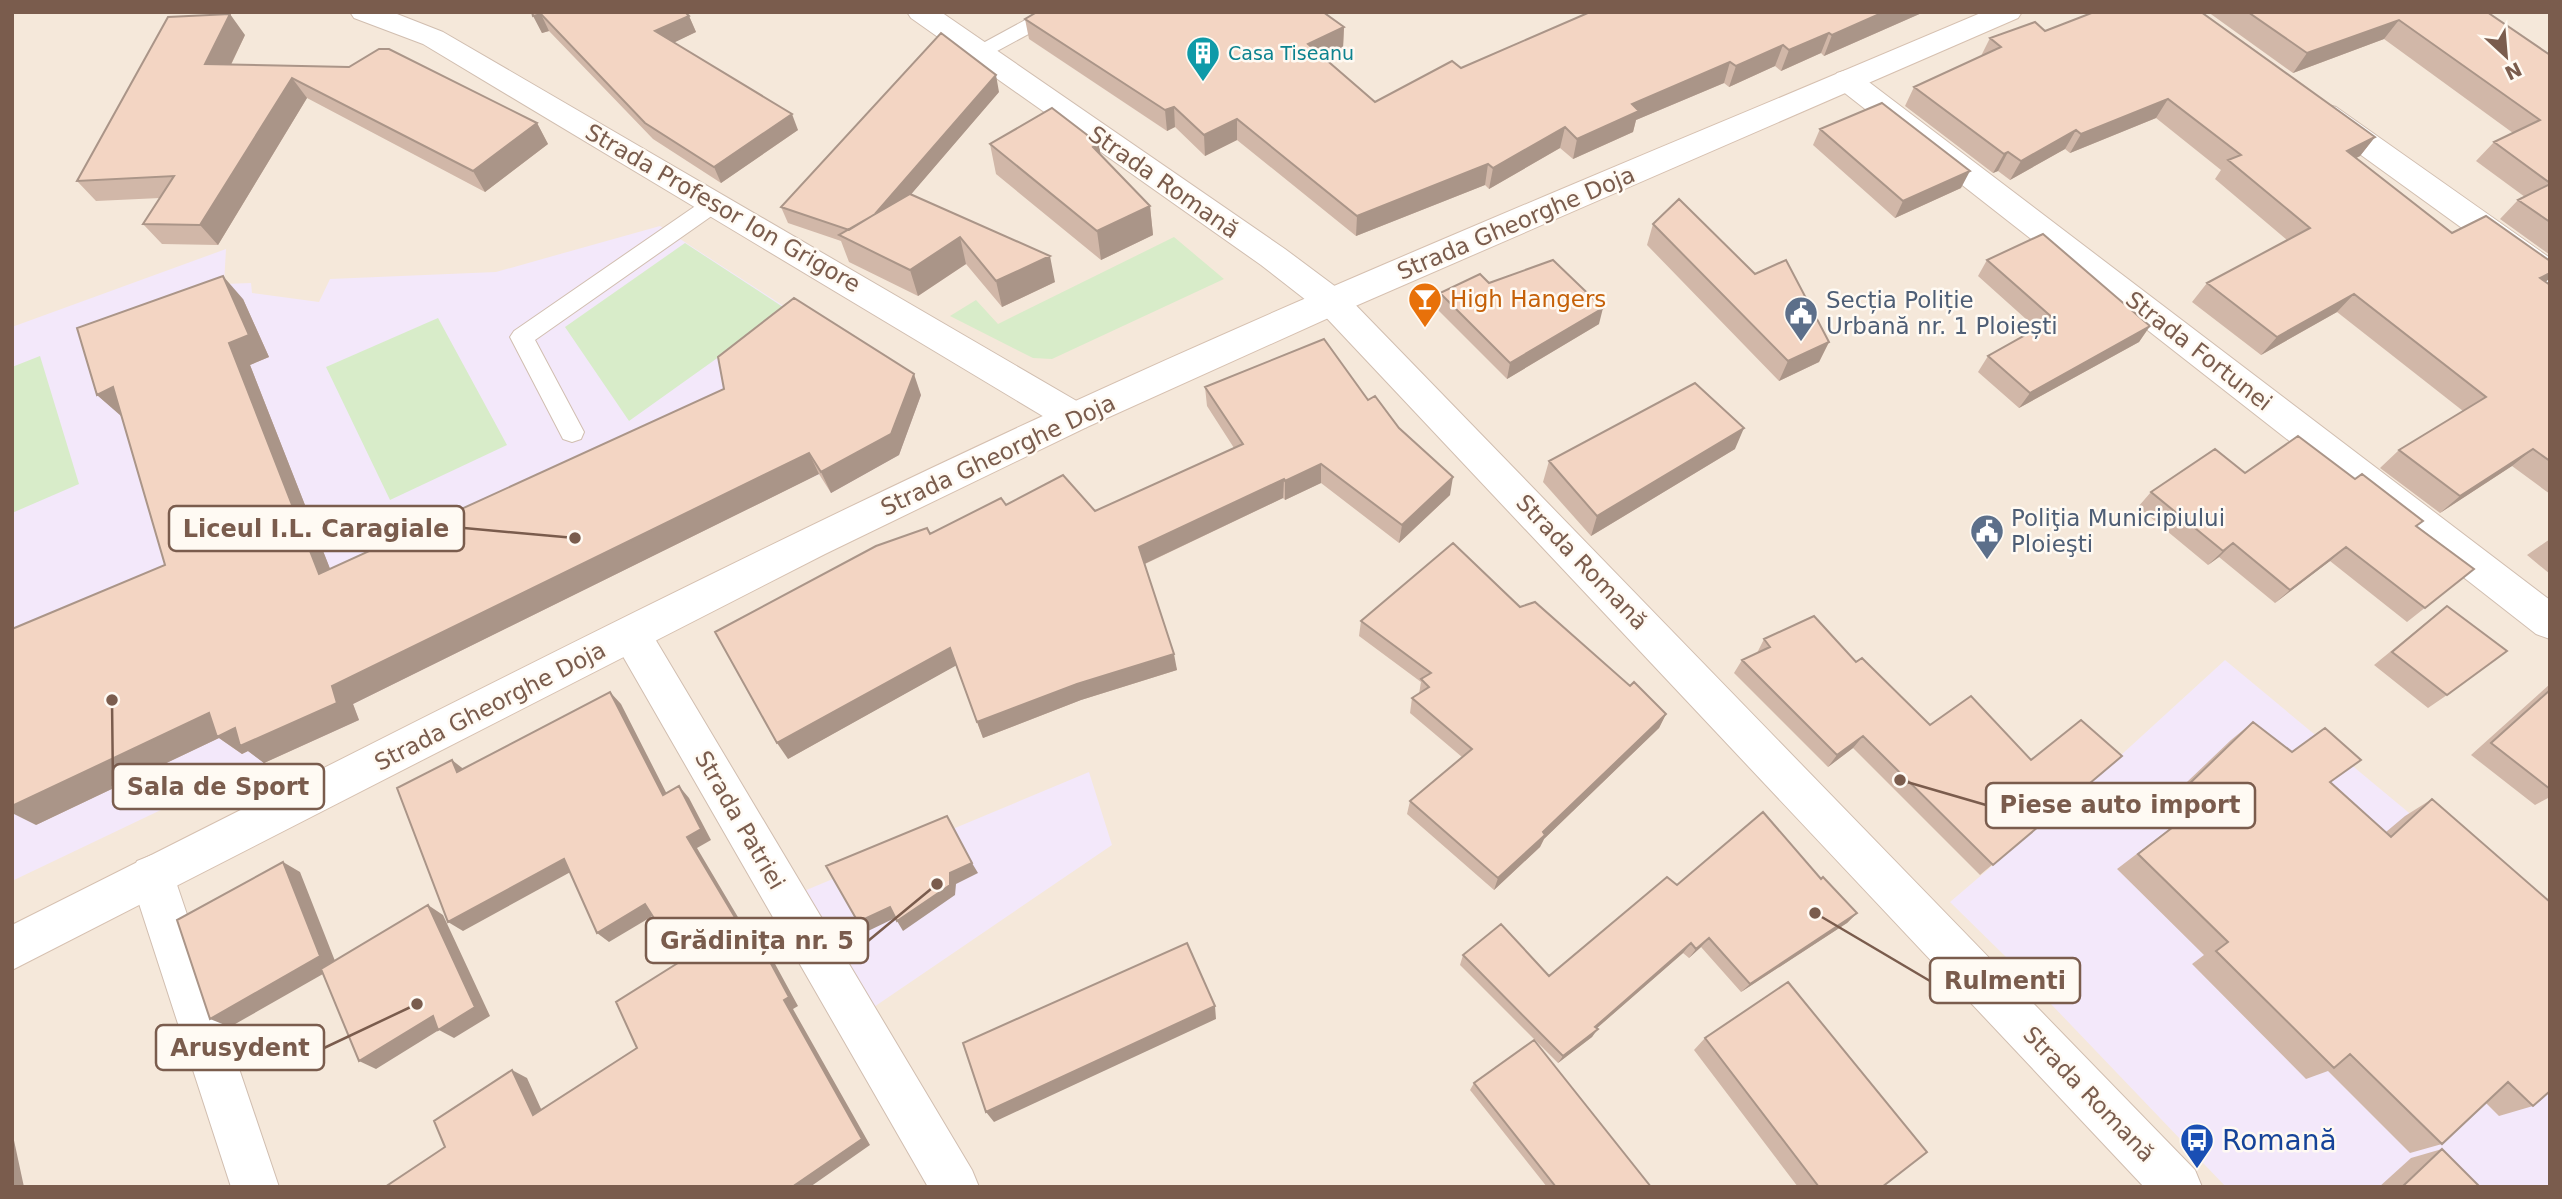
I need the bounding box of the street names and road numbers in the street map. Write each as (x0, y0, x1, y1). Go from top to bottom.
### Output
street label: Strada Profesor Ion Grigore (581, 119, 865, 297)
street label: Strada Romană (1084, 120, 1244, 244)
street label: Strada Gheorghe Doja (1393, 161, 1639, 285)
street label: Strada Fortunei (2121, 286, 2277, 416)
street label: Strada Gheorghe Doja (877, 389, 1119, 521)
street label: Strada Romană (1511, 489, 1653, 635)
street label: Strada Gheorghe Doja (370, 636, 610, 776)
street label: Strada Patriei (690, 746, 790, 894)
street label: Strada Romană (2018, 1021, 2160, 1167)

